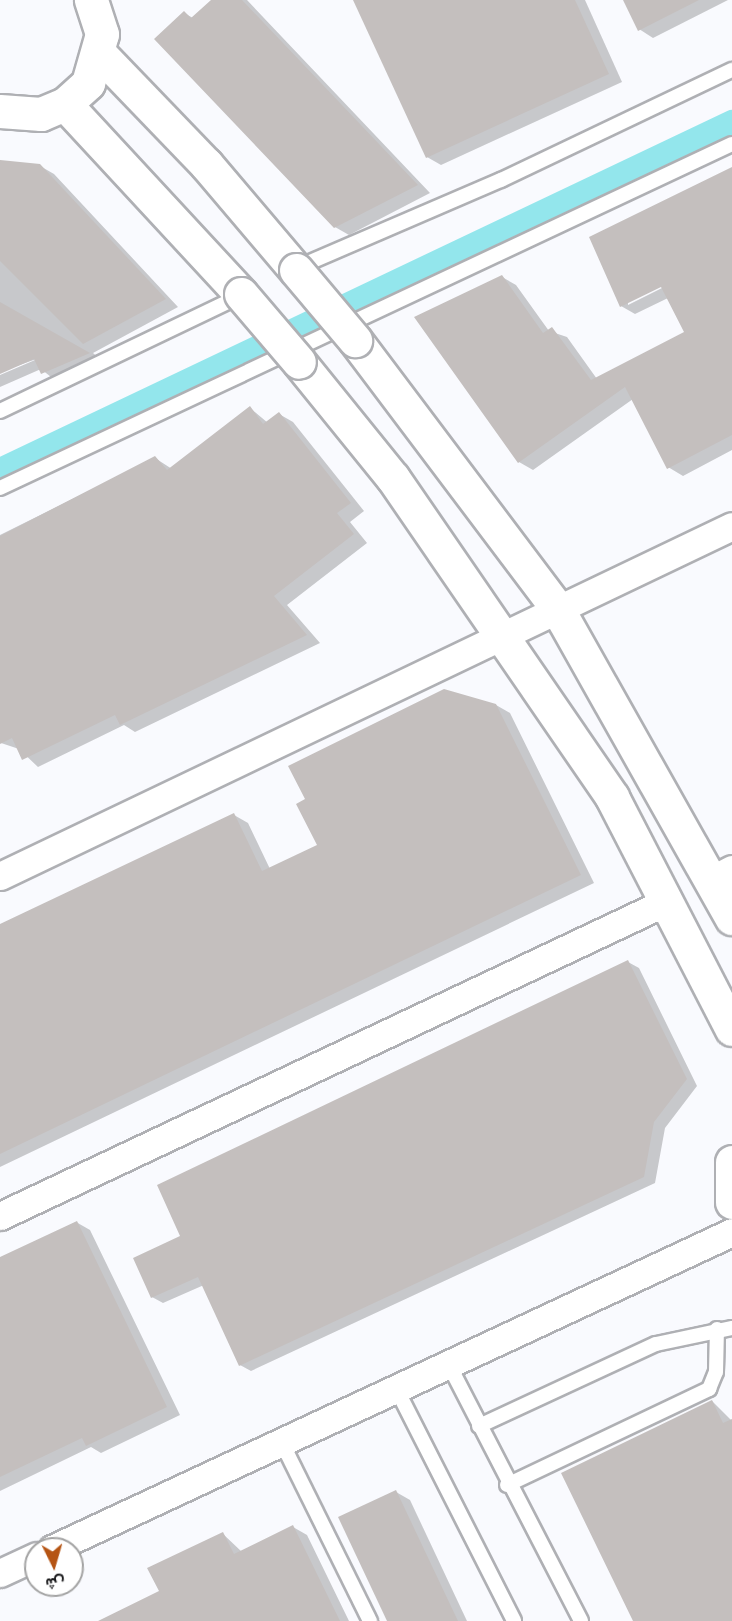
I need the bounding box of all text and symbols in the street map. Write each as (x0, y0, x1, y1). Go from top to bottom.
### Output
north arrow (24, 1537, 84, 1597)
text: ش (45, 1572, 66, 1595)

